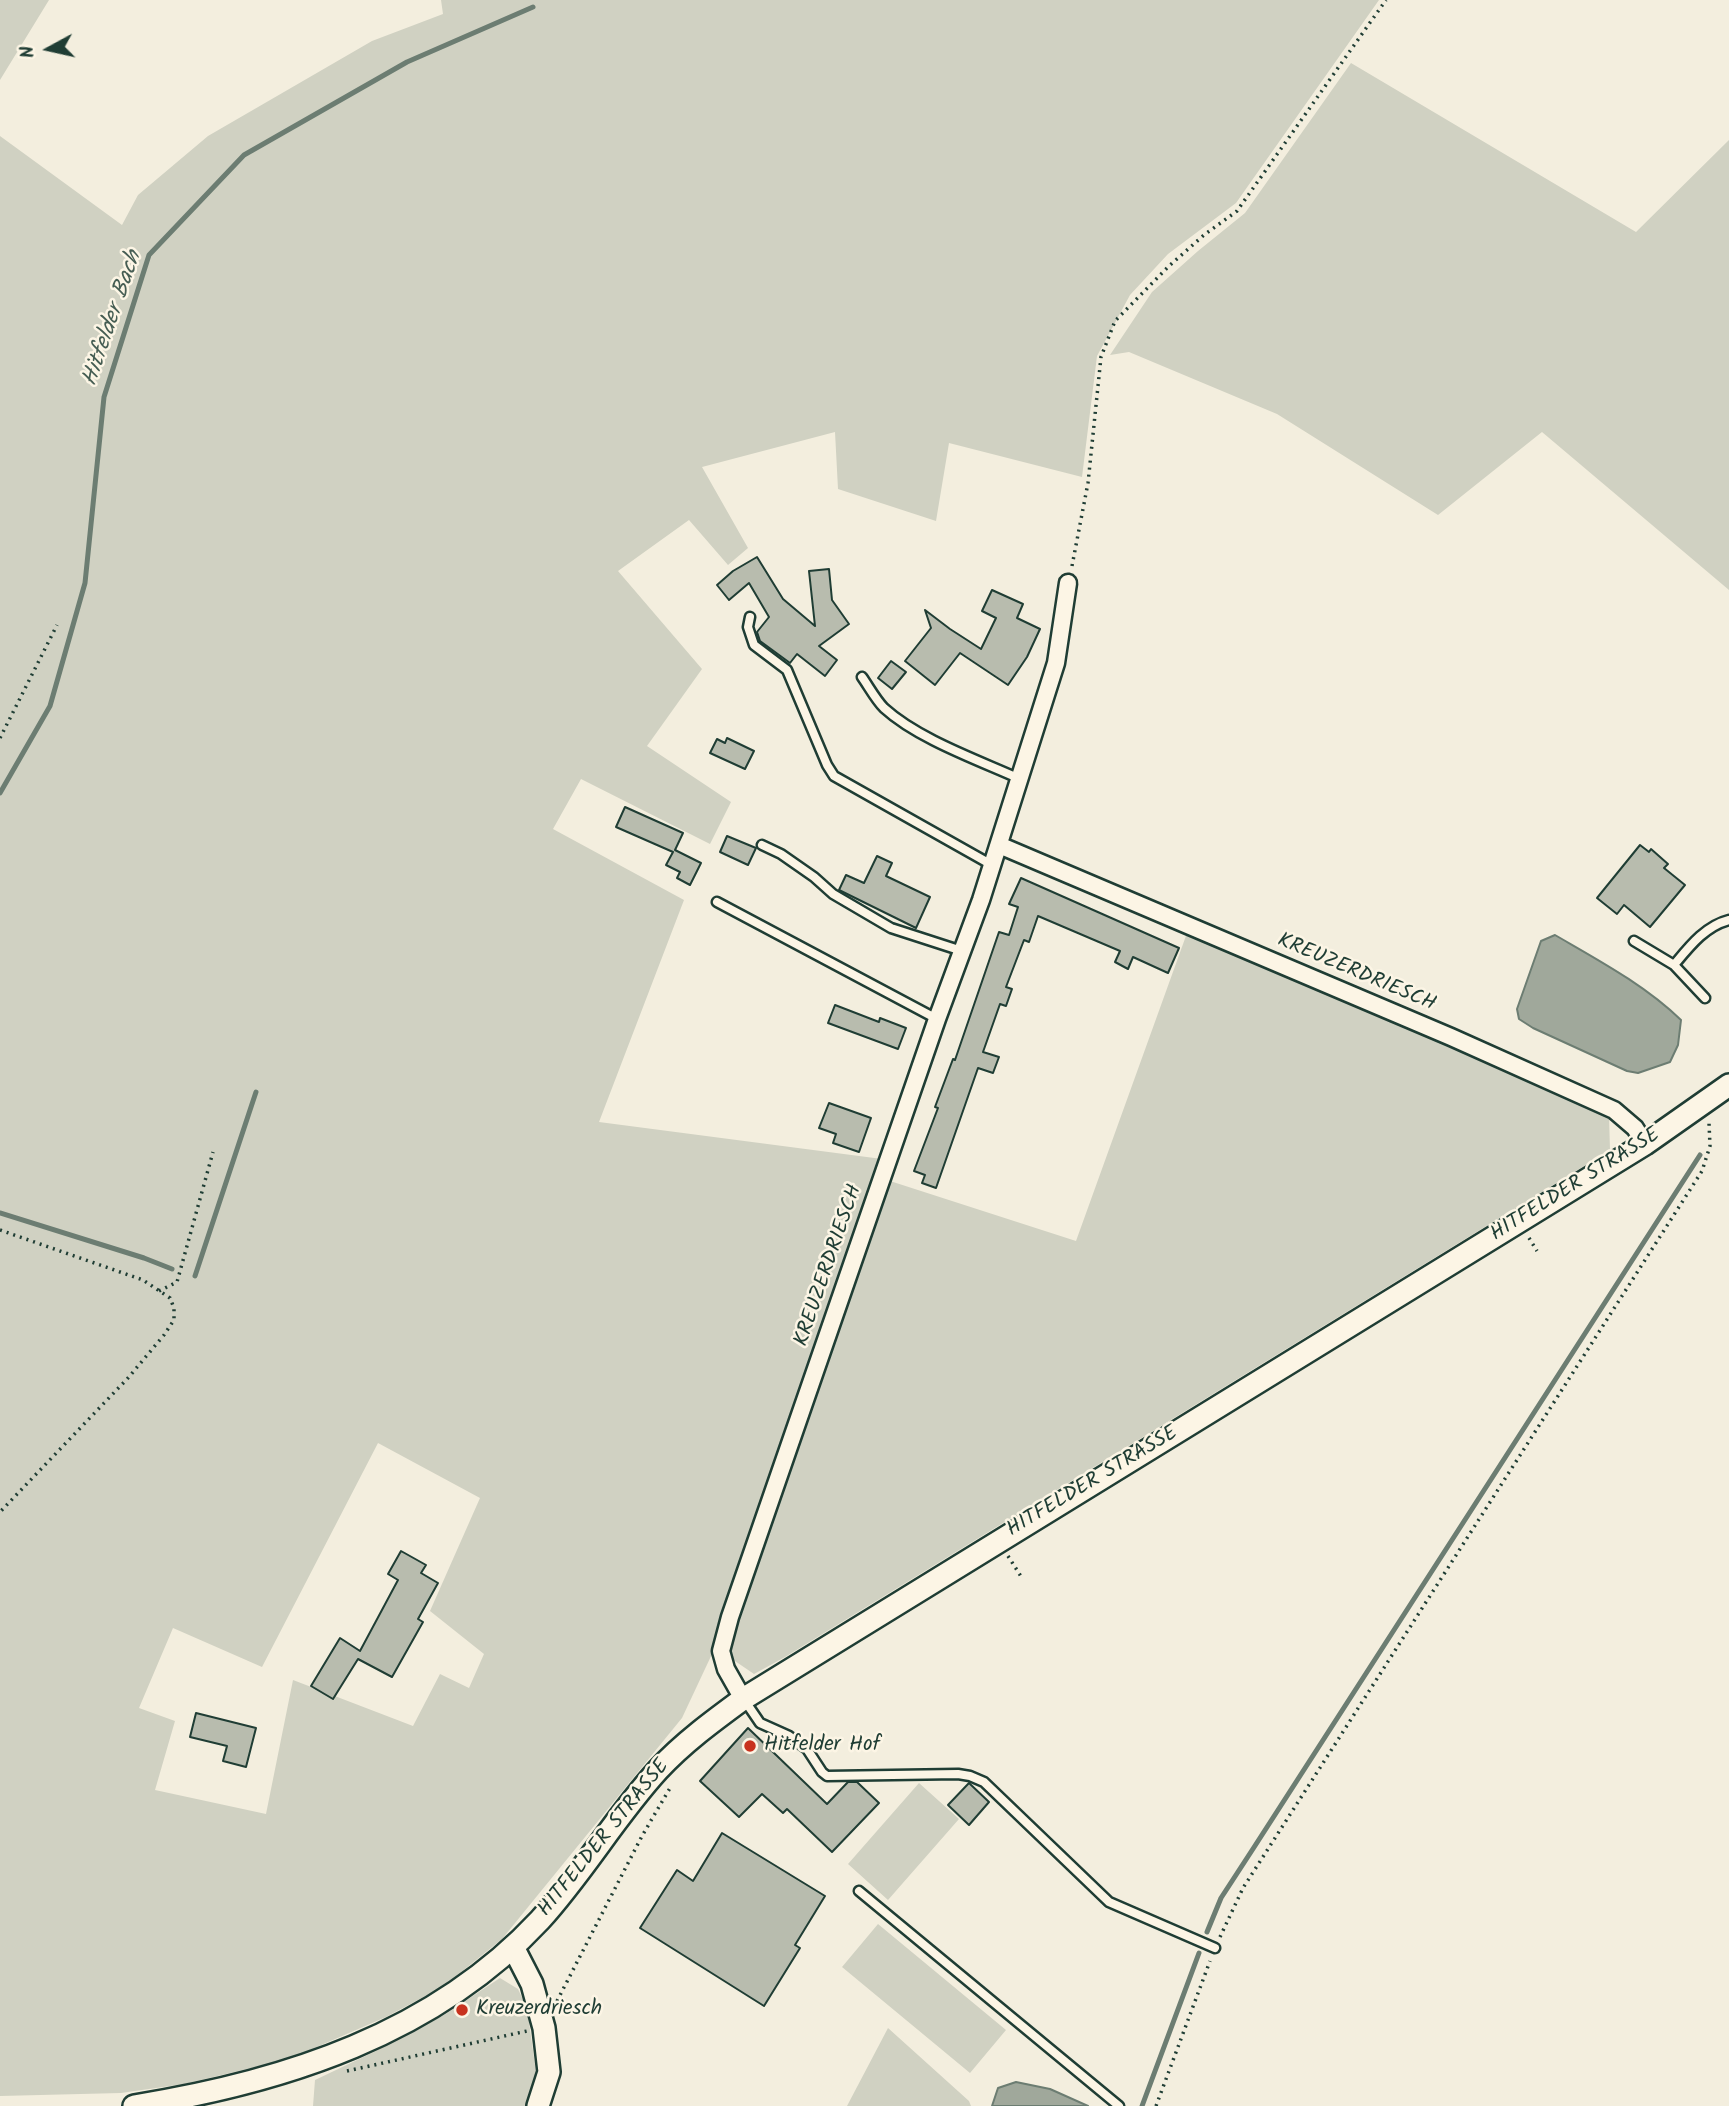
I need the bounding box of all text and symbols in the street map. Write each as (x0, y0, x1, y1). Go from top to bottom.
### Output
north arrow (14, 14, 84, 84)
text: N (13, 44, 44, 60)
water label: Hitfelder Bach (78, 248, 150, 390)
street label: KREUZERDRIESCH (1273, 929, 1439, 1019)
street label: HITFELDER STRASSE (1487, 1124, 1665, 1248)
street label: KREUZERDRIESCH (790, 1182, 870, 1350)
street label: HITFELDER STRASSE (1003, 1422, 1183, 1544)
place label: Hitfelder Hof (764, 1733, 880, 1759)
marker: Hitfelder Hof (742, 1738, 758, 1754)
street label: HITFELDER STRASSE (534, 1755, 676, 1923)
place label: Kreuzerdriesch (476, 1997, 602, 2023)
marker: Kreuzerdriesch (454, 2002, 470, 2018)

